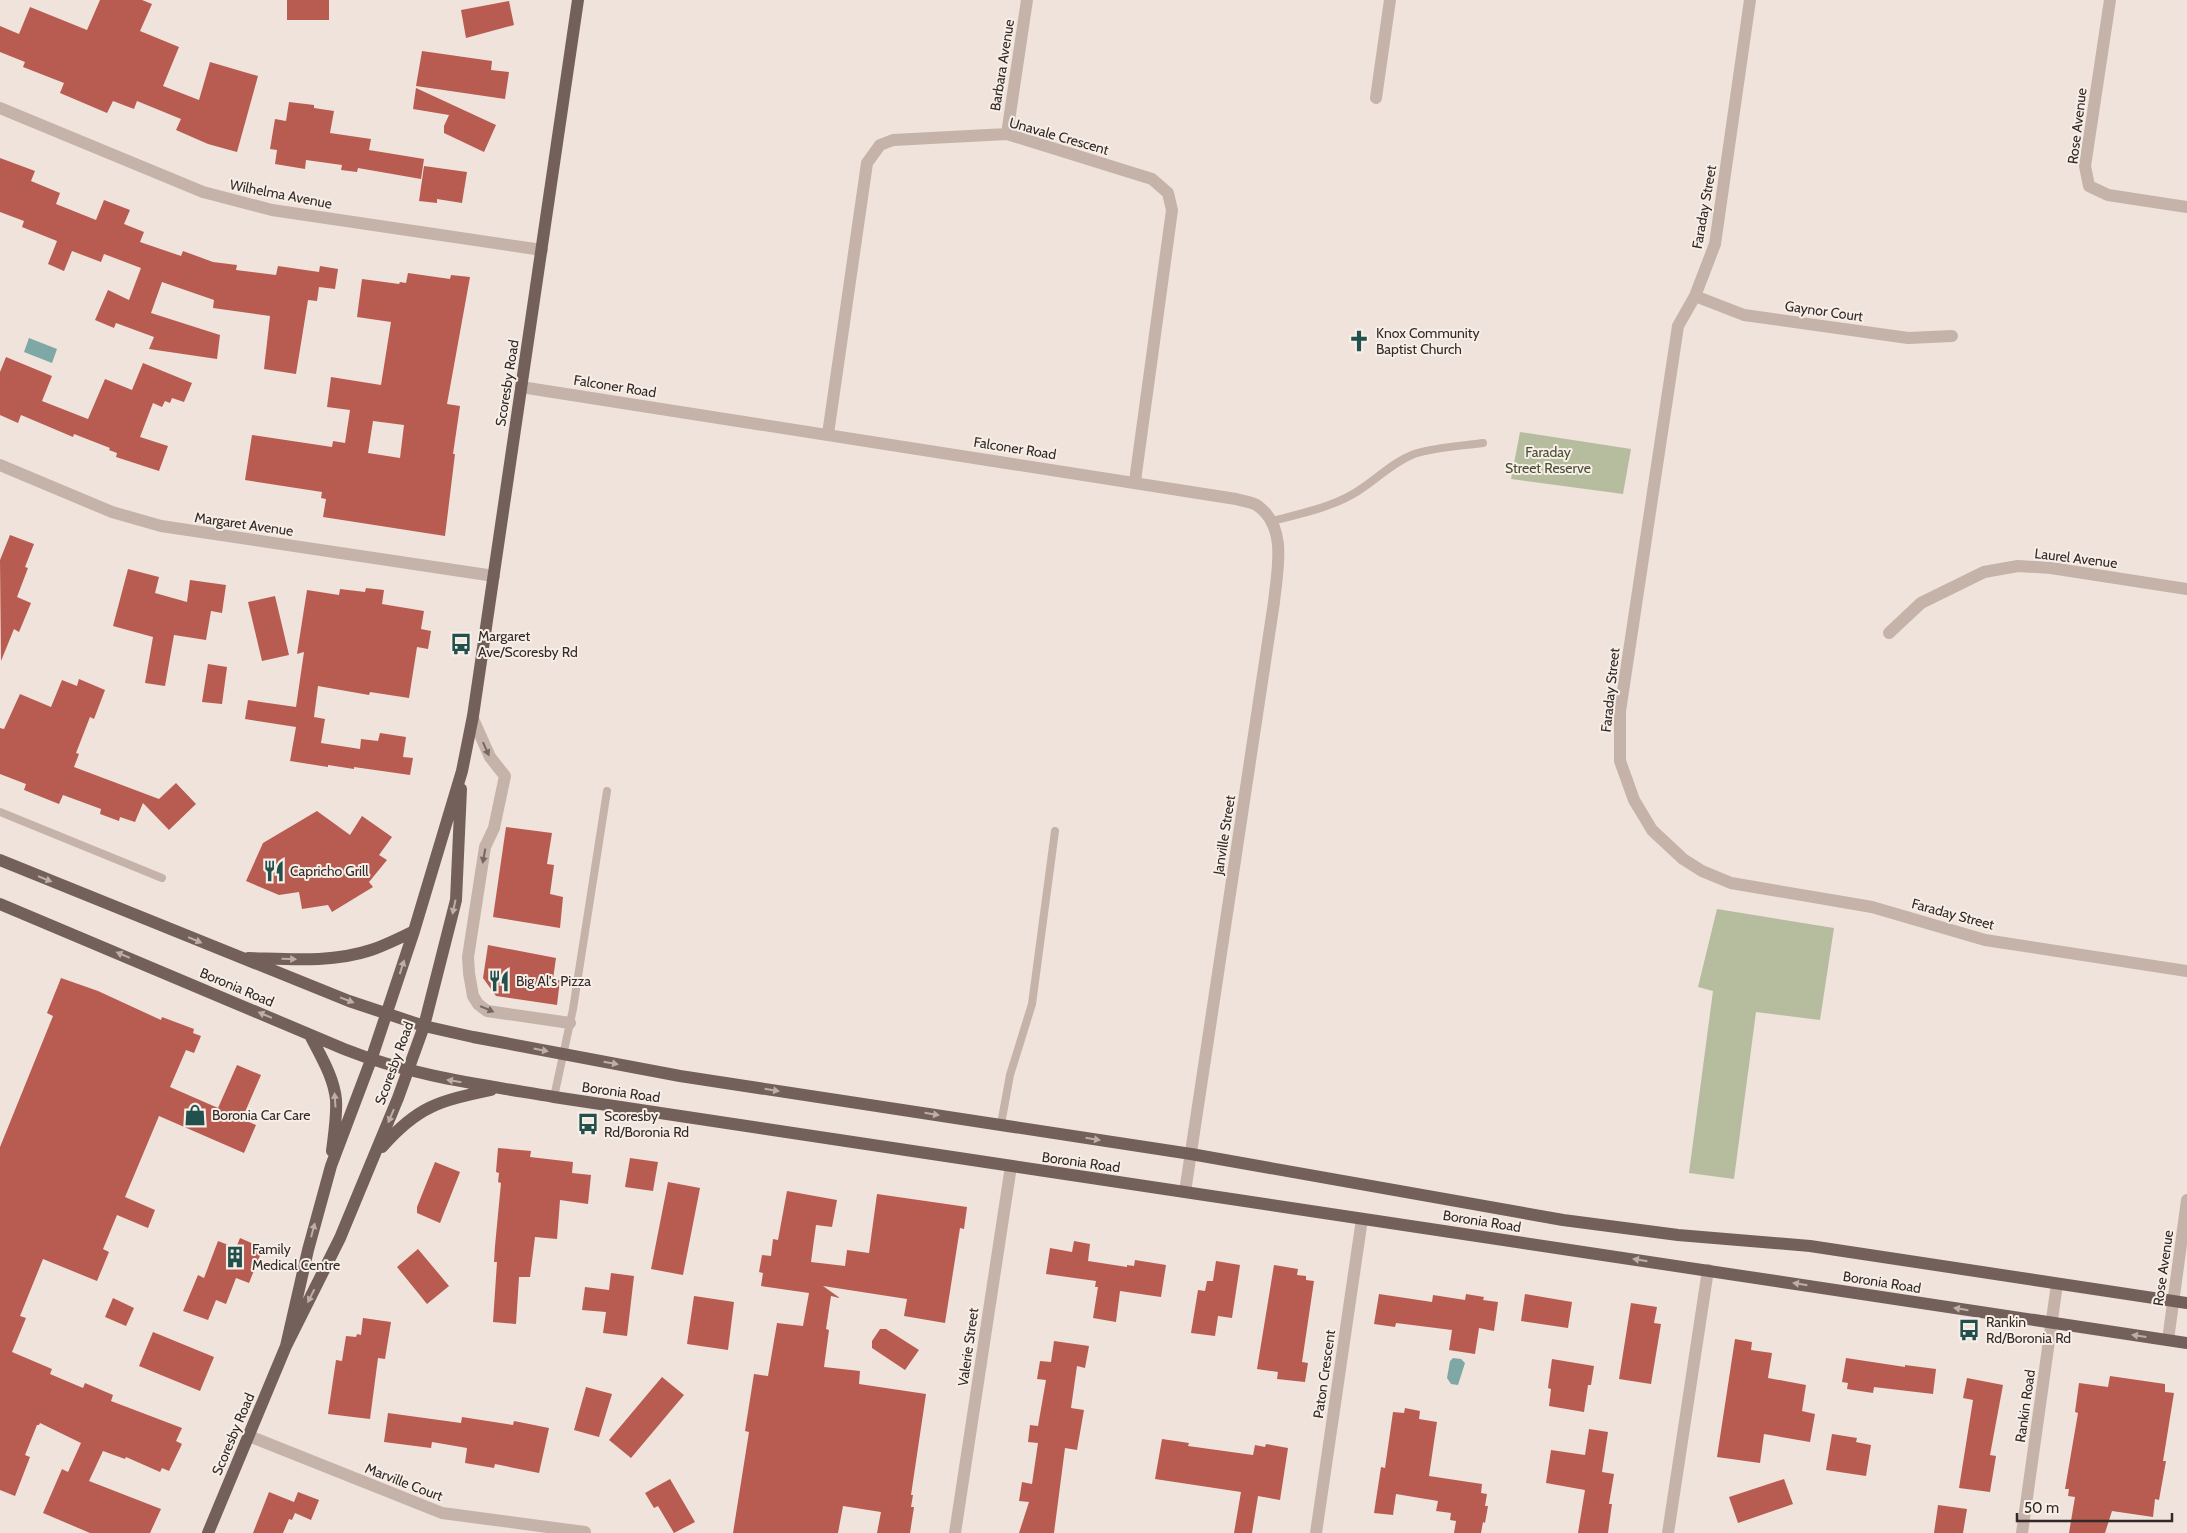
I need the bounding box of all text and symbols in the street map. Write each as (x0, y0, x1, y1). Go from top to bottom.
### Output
street label: Barbara Avenue (986, 18, 1018, 112)
street label: Rose Avenue (2063, 87, 2091, 165)
street label: Unavale Crescent (1007, 113, 1111, 159)
street label: Faraday Street (1688, 163, 1720, 250)
street label: Wilhelma Avenue (228, 175, 334, 213)
street label: Gaynor Court (1784, 297, 1864, 325)
place label: Knox Community Baptist Church (1376, 324, 1480, 358)
church icon: Knox Community Baptist Church (1346, 328, 1372, 354)
street label: Scoresby Road (491, 338, 523, 428)
street label: Falconer Road (572, 371, 658, 401)
street label: Falconer Road (972, 433, 1058, 463)
park label: Faraday Street Reserve (1505, 443, 1591, 477)
street label: Margaret Avenue (193, 508, 295, 540)
street label: Laurel Avenue (2034, 544, 2118, 572)
place label: Margaret Ave/Scoresby Rd (478, 627, 578, 661)
bus stop icon: Margaret Ave/Scoresby Rd (448, 631, 474, 657)
street label: Faraday Street (1597, 647, 1623, 733)
one-way arrow (483, 742, 491, 756)
street label: Janville Street (1209, 794, 1239, 877)
one-way arrow (479, 848, 487, 864)
restaurant icon: Capricho Grill (261, 858, 287, 884)
place label: Capricho Grill (290, 862, 369, 880)
one-way arrow (38, 875, 52, 883)
street label: Faraday Street (1910, 894, 1997, 934)
one-way arrow (450, 899, 458, 914)
one-way arrow (188, 937, 203, 945)
one-way arrow (116, 951, 130, 959)
one-way arrow (281, 955, 297, 963)
one-way arrow (399, 960, 406, 975)
street label: Boronia Road (197, 963, 277, 1011)
restaurant icon: Big Al's Pizza (486, 968, 512, 994)
place label: Big Al's Pizza (516, 972, 591, 990)
one-way arrow (339, 997, 354, 1004)
one-way arrow (480, 1004, 495, 1013)
one-way arrow (258, 1011, 272, 1019)
street label: Scoresby Road (371, 1019, 417, 1107)
one-way arrow (533, 1046, 548, 1054)
one-way arrow (604, 1060, 620, 1068)
one-way arrow (446, 1076, 462, 1084)
street label: Boronia Road (581, 1078, 661, 1106)
one-way arrow (764, 1086, 780, 1094)
one-way arrow (331, 1092, 339, 1108)
shop icon: Boronia Car Care (182, 1102, 208, 1128)
place label: Boronia Car Care (212, 1106, 310, 1124)
place label: Scoresby Rd/Boronia Rd (604, 1107, 689, 1141)
one-way arrow (386, 1109, 394, 1123)
one-way arrow (925, 1110, 941, 1118)
bus stop icon: Scoresby Rd/Boronia Rd (575, 1111, 601, 1137)
one-way arrow (1085, 1135, 1101, 1143)
street label: Boronia Road (1041, 1148, 1121, 1176)
street label: Boronia Road (1442, 1206, 1522, 1236)
one-way arrow (310, 1223, 318, 1238)
street label: Rose Avenue (2149, 1229, 2177, 1307)
place label: Family Medical Centre (252, 1240, 340, 1274)
building icon: Family Medical Centre (222, 1244, 248, 1270)
one-way arrow (1631, 1256, 1647, 1264)
street label: Boronia Road (1842, 1267, 1922, 1297)
one-way arrow (1792, 1280, 1808, 1288)
one-way arrow (307, 1289, 315, 1304)
one-way arrow (1952, 1305, 1968, 1313)
street label: Valerie Street (954, 1306, 982, 1387)
place label: Rankin Rd/Boronia Rd (1986, 1313, 2071, 1347)
bus stop icon: Rankin Rd/Boronia Rd (1956, 1317, 1982, 1343)
street label: Paton Crescent (1309, 1328, 1339, 1419)
one-way arrow (2130, 1332, 2146, 1340)
street label: Rankin Road (2011, 1368, 2039, 1444)
street label: Scoresby Road (208, 1390, 258, 1478)
street label: Marville Court (363, 1459, 446, 1505)
scale bar (2017, 1490, 2172, 1522)
text: 50 m (2024, 1499, 2059, 1517)

